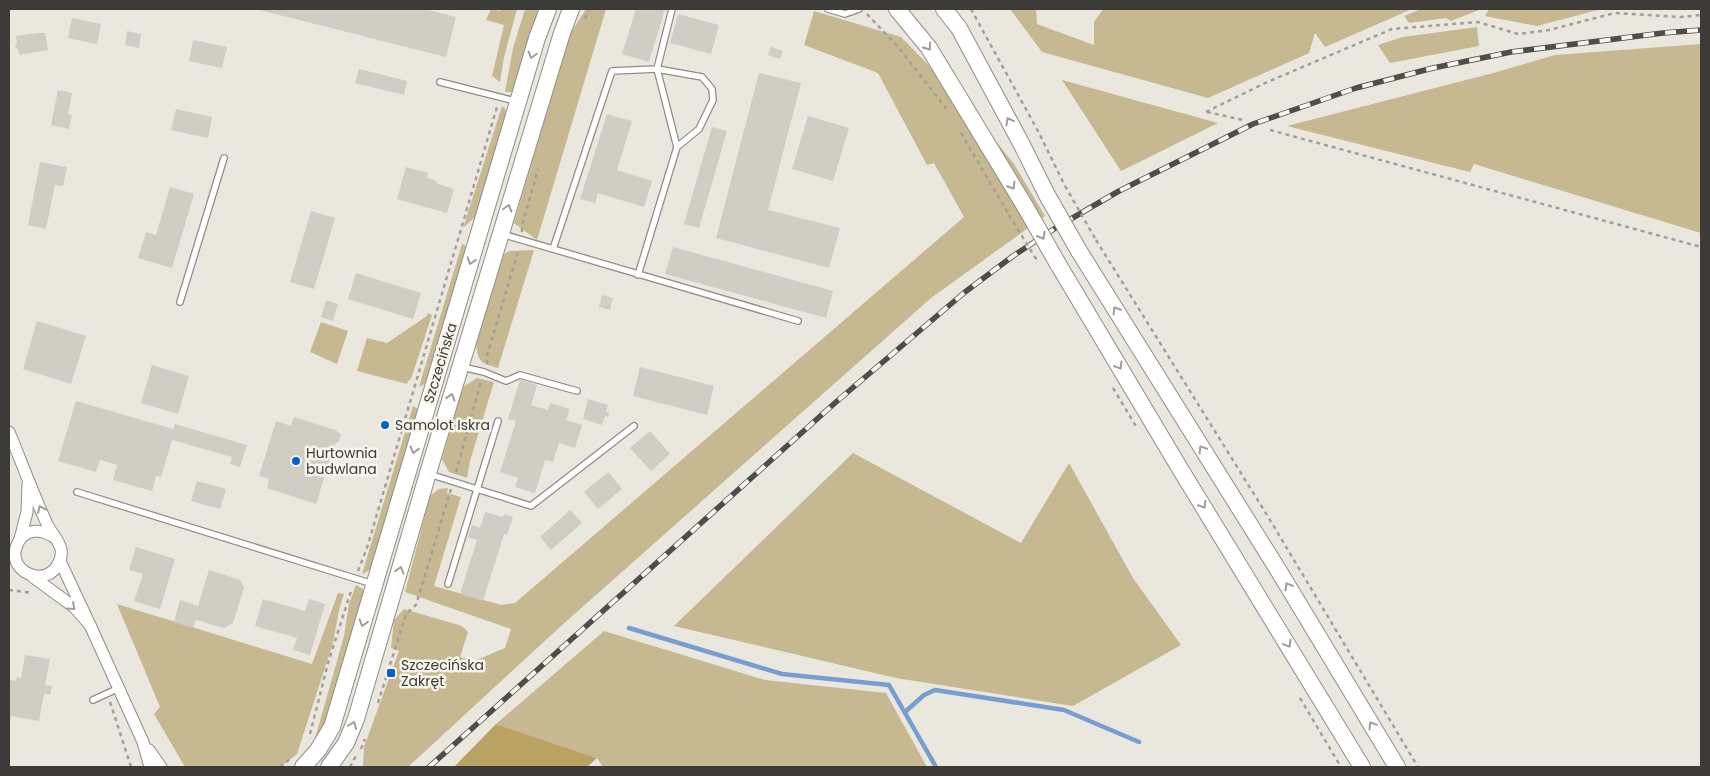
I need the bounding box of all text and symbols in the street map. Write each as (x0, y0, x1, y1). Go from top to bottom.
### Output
one-way arrow (922, 41, 931, 51)
one-way arrow (528, 50, 538, 58)
one-way arrow (1005, 117, 1015, 126)
one-way arrow (1006, 180, 1015, 189)
one-way arrow (502, 204, 512, 213)
one-way arrow (1035, 231, 1045, 240)
one-way arrow (466, 256, 476, 264)
one-way arrow (1113, 307, 1123, 316)
street label: Szczecińska (418, 320, 462, 406)
one-way arrow (1112, 361, 1122, 370)
one-way arrow (446, 394, 456, 402)
place label: Samolot Iskra (395, 415, 490, 435)
marker: Samolot Iskra (379, 419, 391, 431)
place label: Hurtownia budwlana (306, 443, 377, 479)
one-way arrow (410, 445, 420, 454)
one-way arrow (1198, 445, 1208, 454)
marker: Hurtownia budwlana (290, 455, 302, 467)
one-way arrow (1196, 500, 1206, 509)
one-way arrow (36, 505, 47, 514)
one-way arrow (394, 565, 405, 574)
one-way arrow (1285, 583, 1295, 592)
one-way arrow (66, 601, 75, 610)
one-way arrow (359, 618, 369, 626)
one-way arrow (1281, 638, 1291, 647)
place label: Szczecińska Zakręt (401, 655, 484, 691)
marker: Szczecińska Zakręt (385, 667, 397, 679)
one-way arrow (347, 721, 358, 730)
one-way arrow (1368, 722, 1378, 731)

